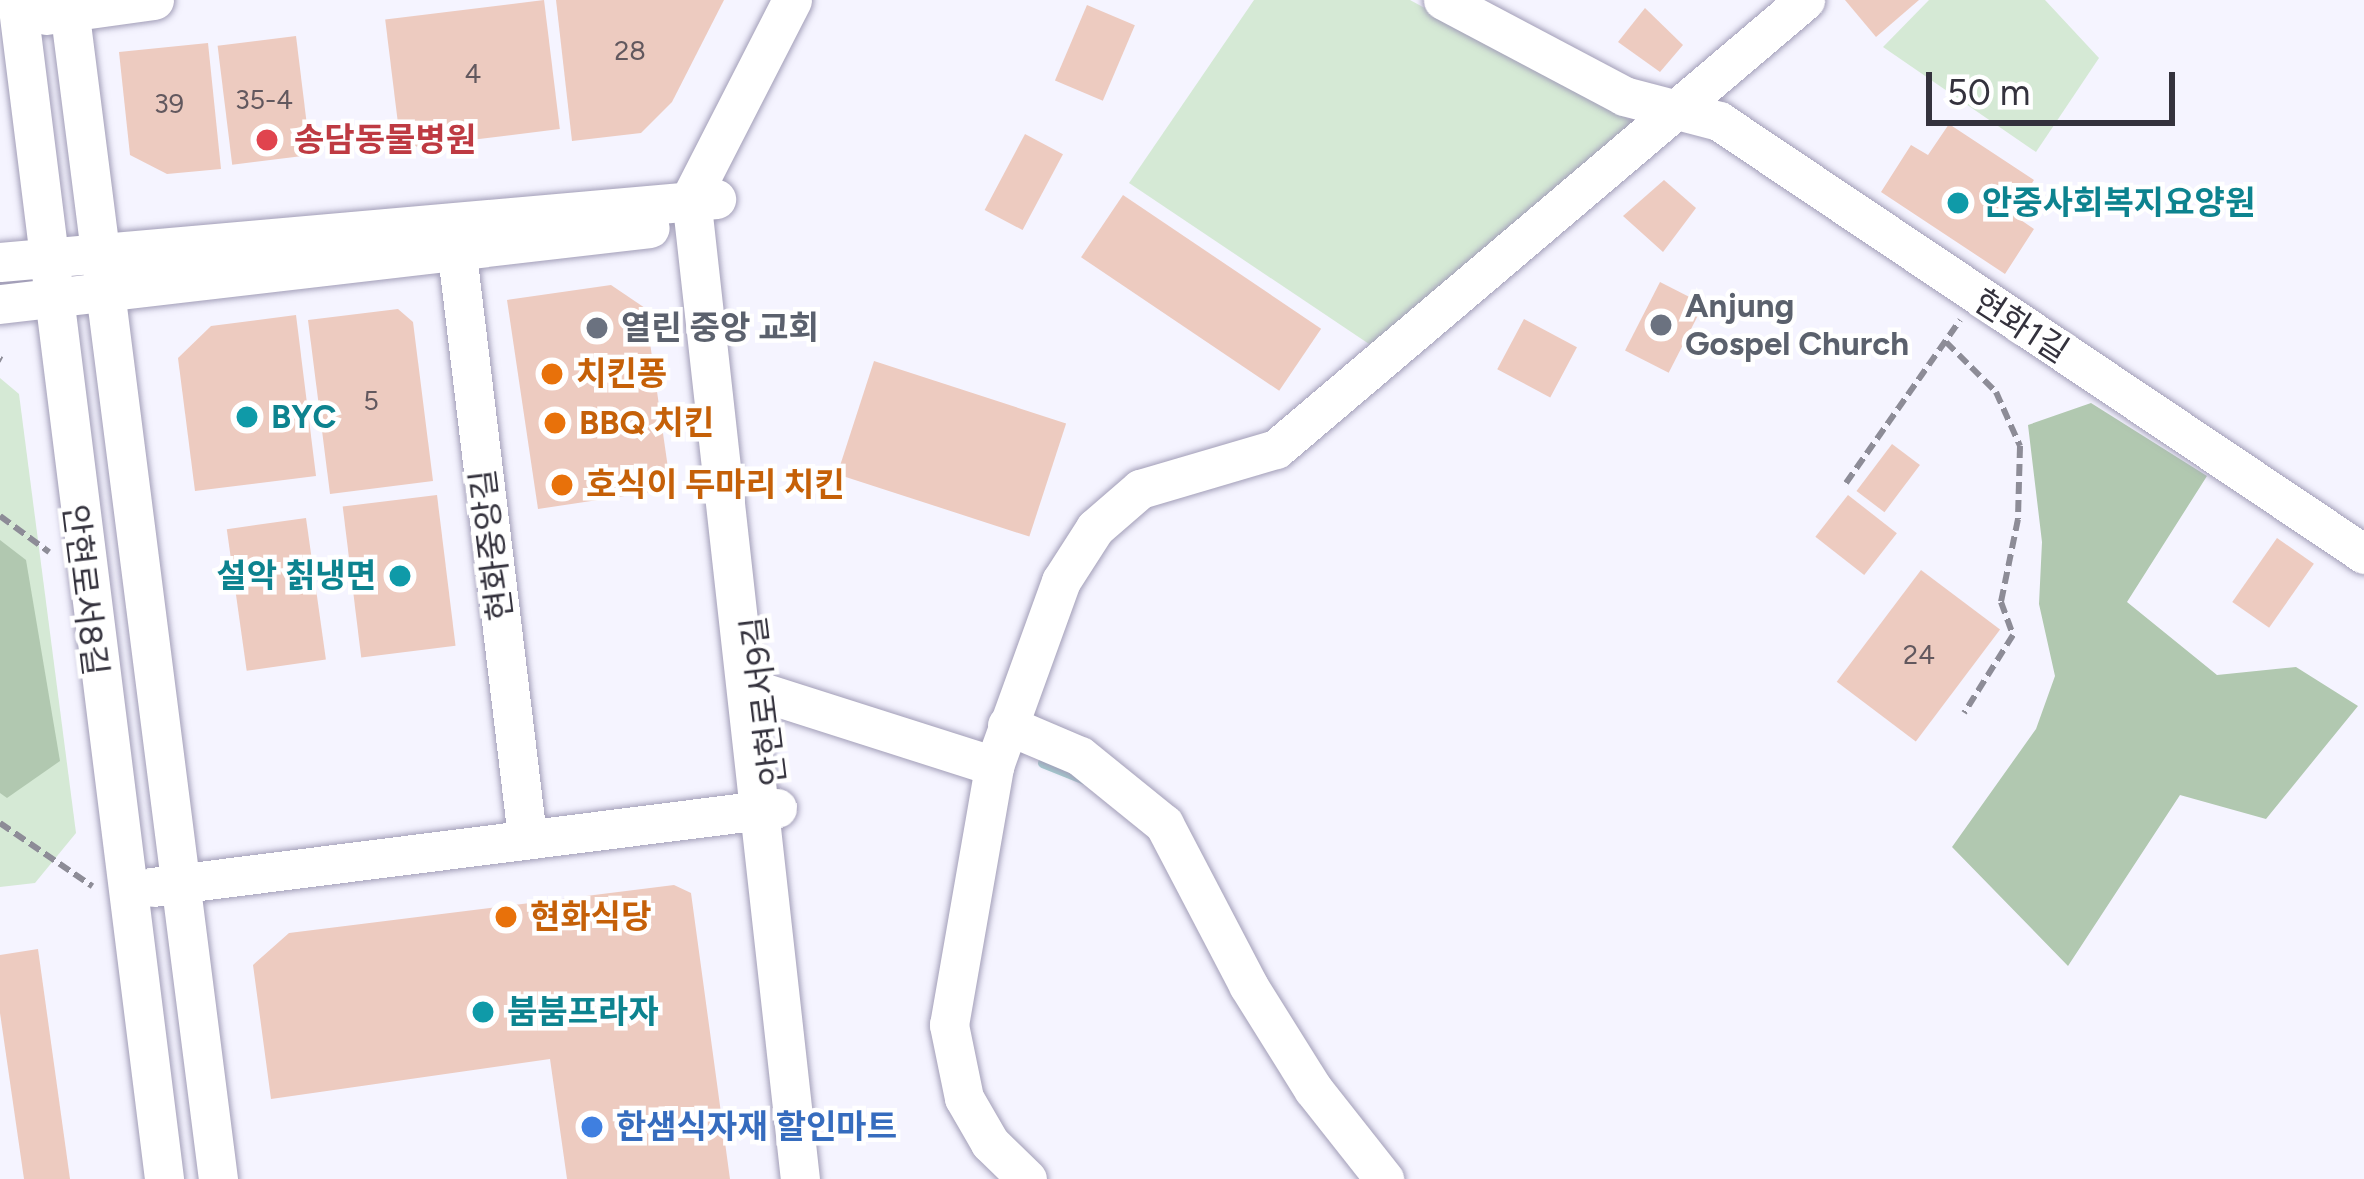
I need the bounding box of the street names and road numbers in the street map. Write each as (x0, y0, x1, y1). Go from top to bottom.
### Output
street label: 현화1길 (1966, 281, 2076, 371)
street label: 현화중앙길 (463, 467, 521, 623)
street label: 안현로서8길 (55, 502, 115, 678)
street label: 안현로서9길 (734, 614, 794, 788)

